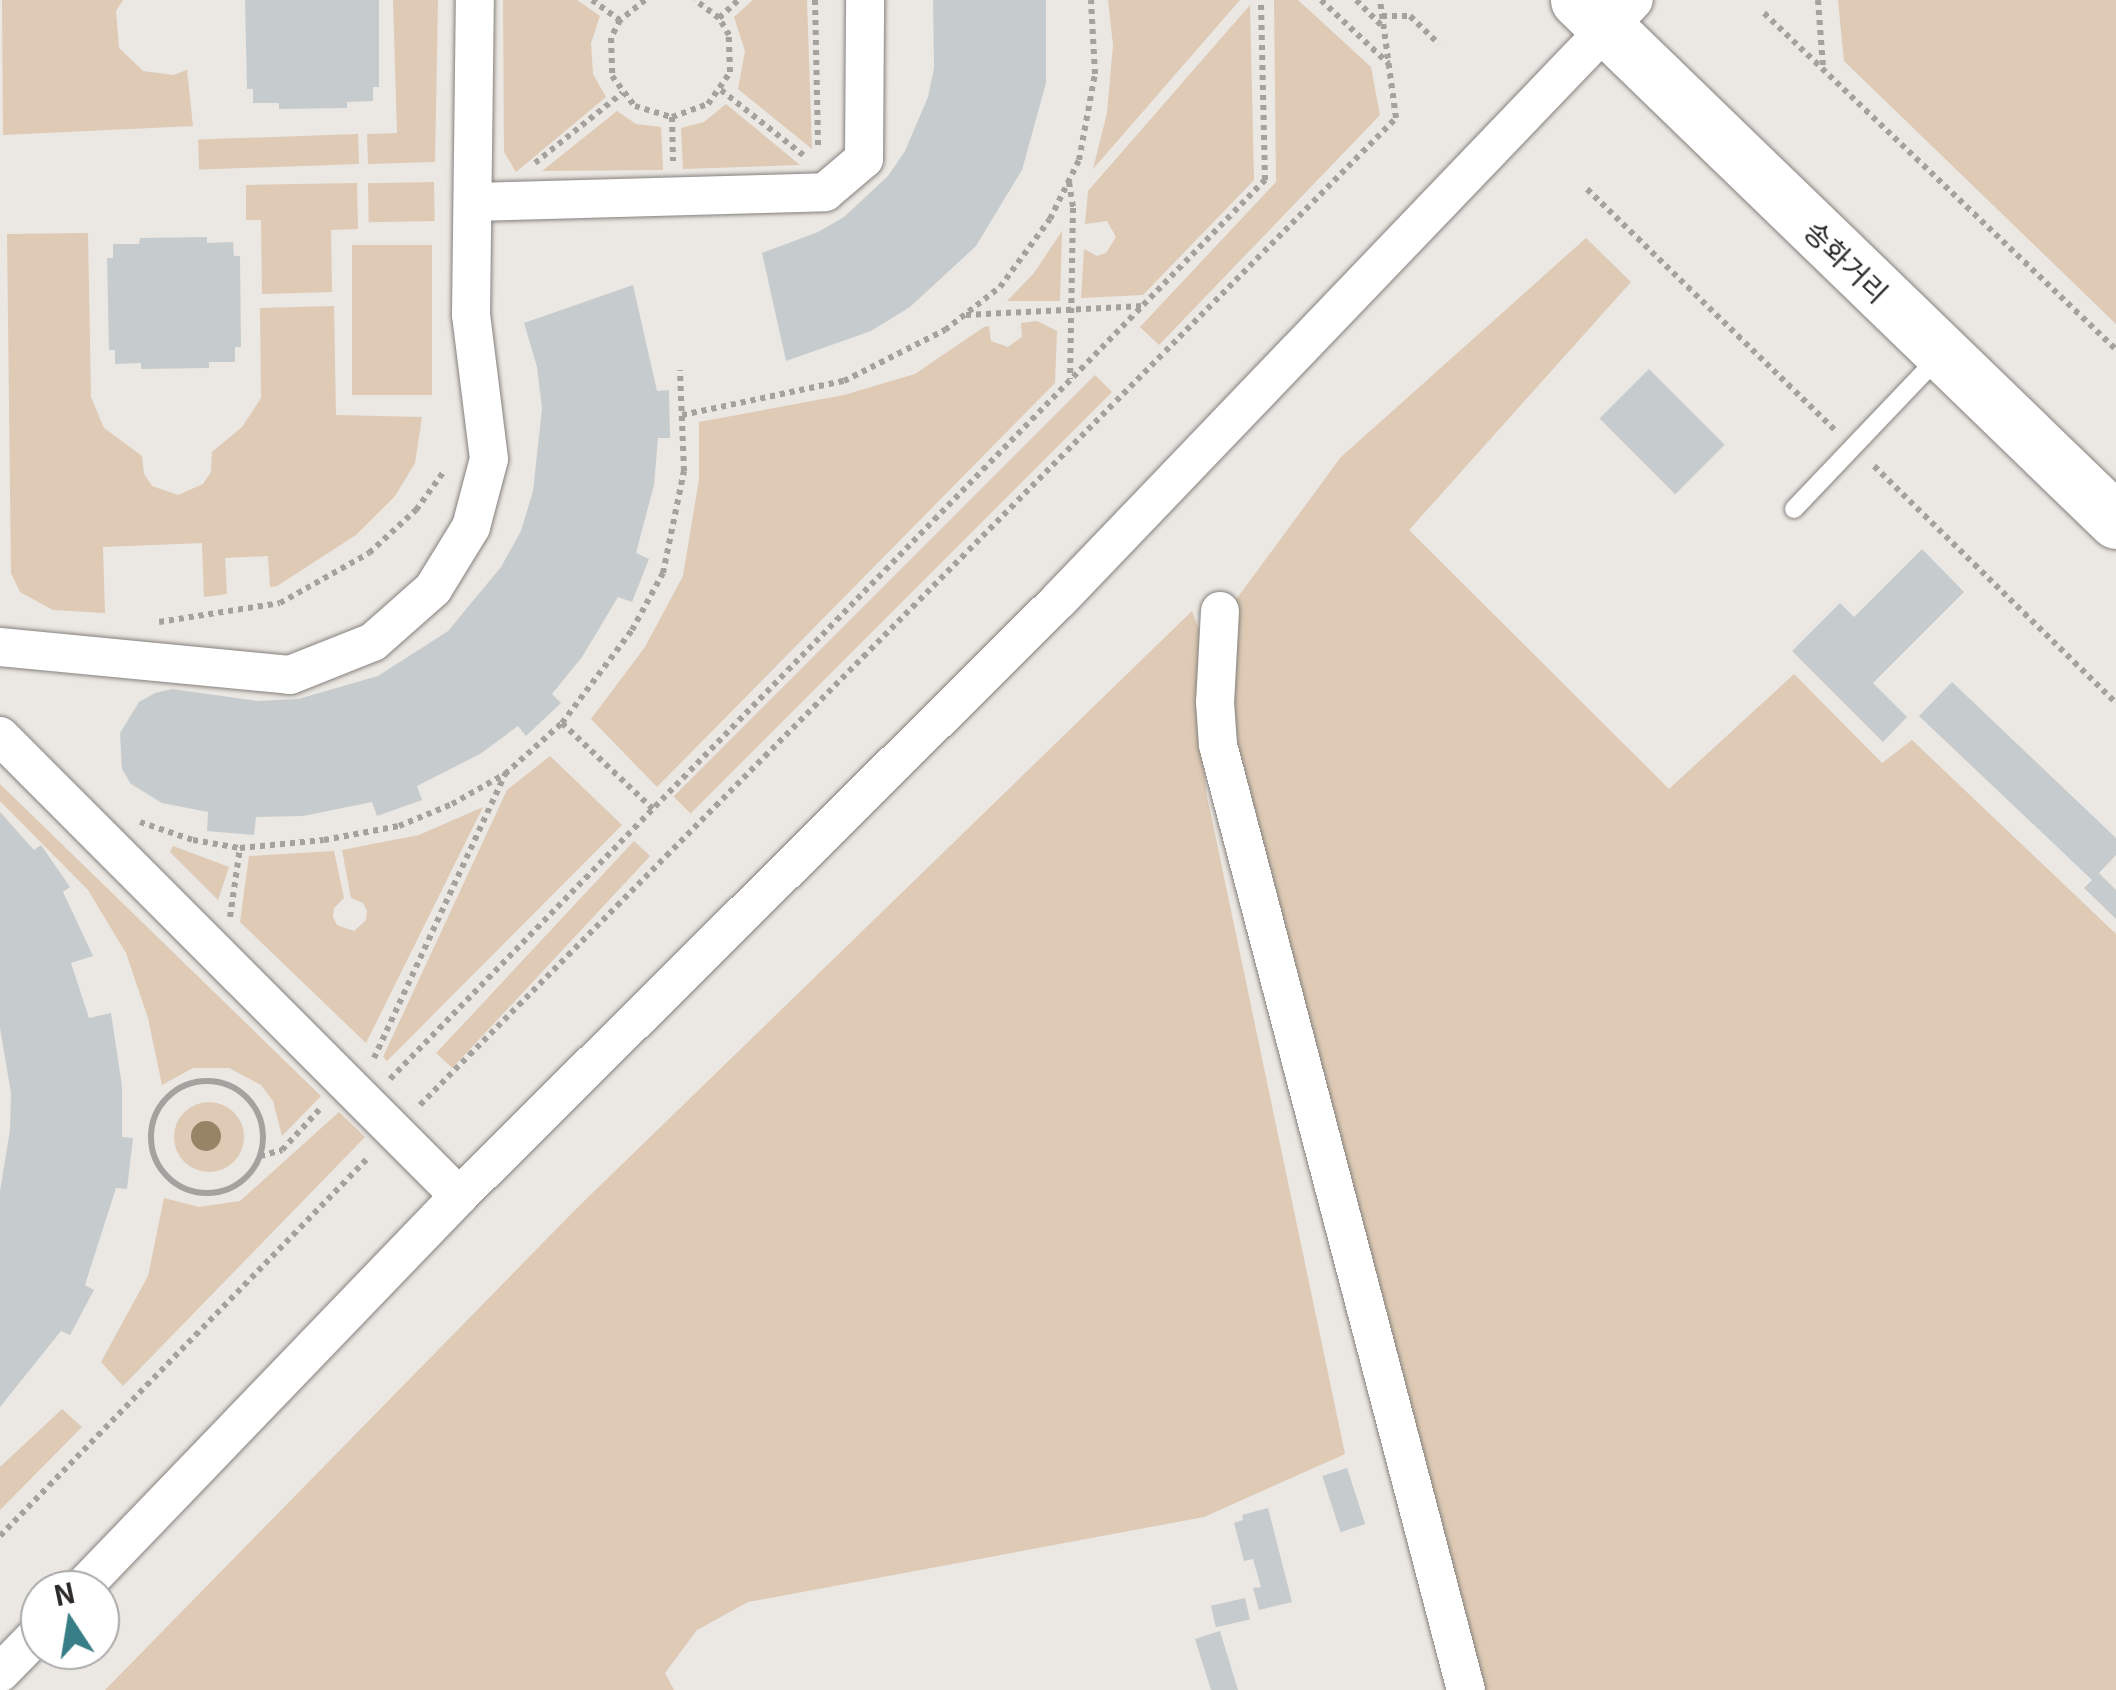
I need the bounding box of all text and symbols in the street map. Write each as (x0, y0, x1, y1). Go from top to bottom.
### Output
street label: 송화거리 (1798, 213, 1896, 309)
north arrow (20, 1570, 120, 1670)
text: N (50, 1571, 79, 1614)

